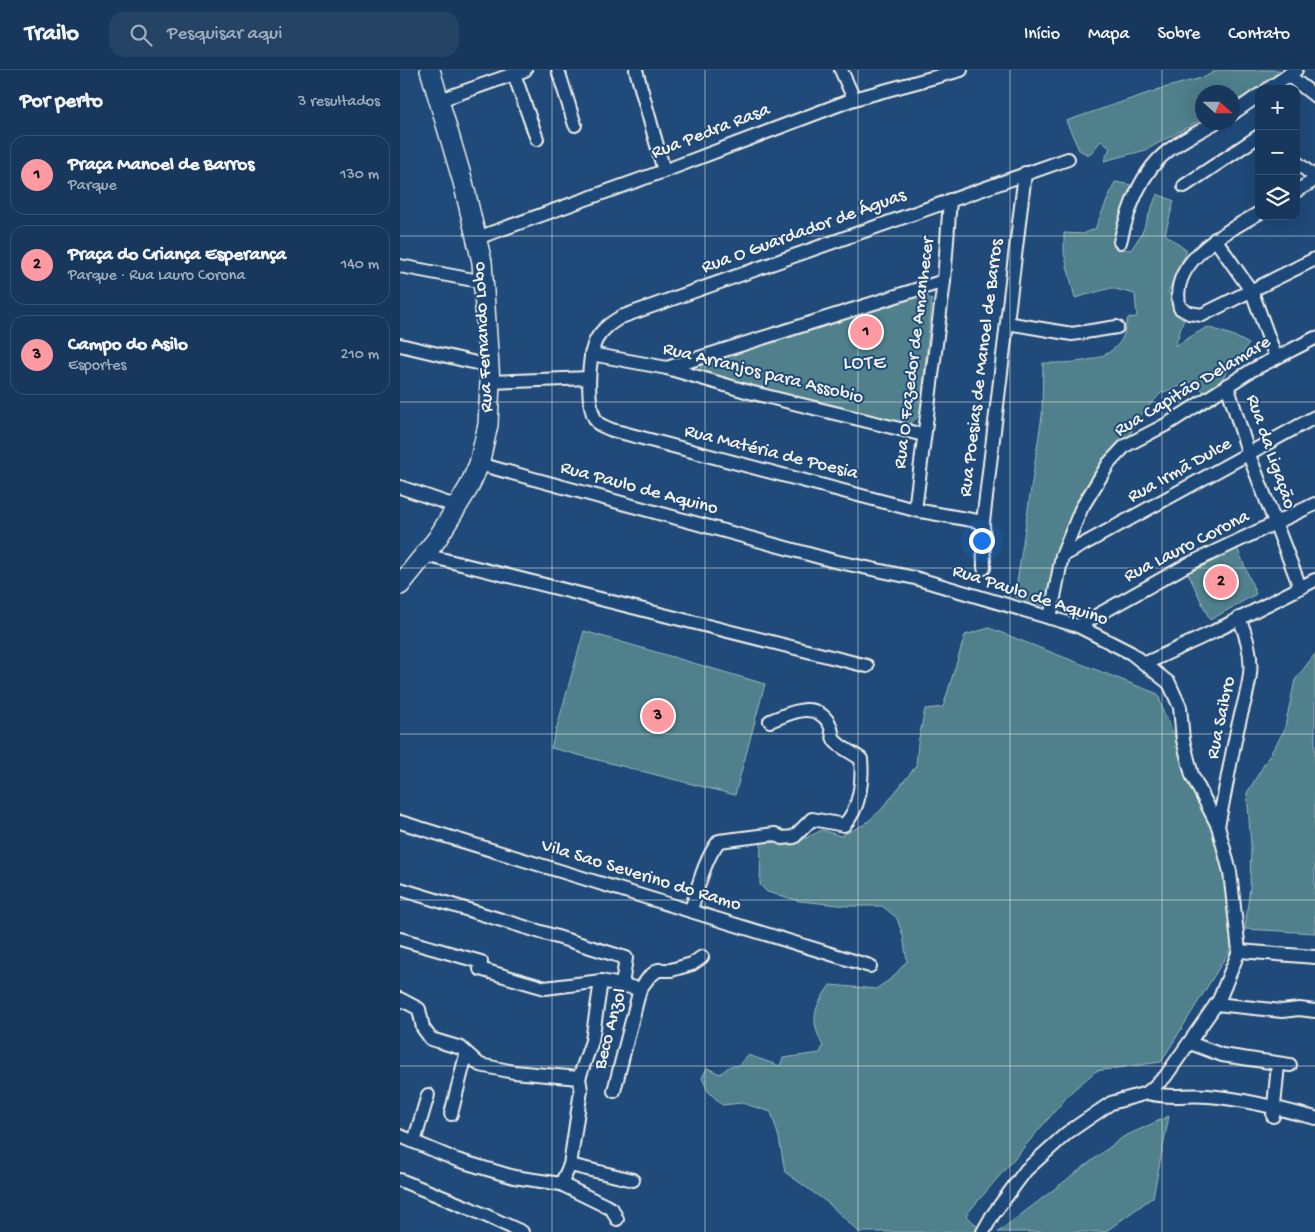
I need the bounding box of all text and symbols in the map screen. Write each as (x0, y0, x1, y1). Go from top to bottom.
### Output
search box (109, 12, 459, 57)
text: Trailo (25, 20, 79, 49)
icon: search (127, 21, 155, 49)
text: Pesquisar aqui (167, 23, 282, 46)
text: Início (1024, 24, 1060, 45)
text: Mapa (1088, 24, 1129, 45)
text: Sobre (1157, 24, 1200, 45)
text: Contato (1228, 24, 1290, 45)
north arrow (1195, 85, 1240, 130)
map controls (1255, 85, 1300, 220)
button: + (1255, 85, 1300, 130)
text: Por perto (20, 90, 103, 115)
text: 3 resultados (298, 93, 380, 112)
street label: Rua Pedra Rasa (648, 98, 775, 165)
button: − (1255, 130, 1300, 175)
text: Praça Manoel de Barros (68, 154, 254, 177)
text: 1 (34, 166, 40, 185)
text: 130 m (340, 166, 379, 185)
button: layers (1255, 175, 1300, 220)
text: Parque (68, 177, 117, 196)
street label: Rua O Guardador de Águas (699, 184, 910, 280)
street label: Rua O Fazedor de Amanhecer (889, 234, 941, 470)
street label: Rua Poesias de Manoel de Barros (955, 237, 1009, 498)
text: Praça do Criança Esperança (68, 244, 286, 267)
text: 2 (33, 256, 41, 275)
text: 140 m (341, 256, 379, 275)
street label: Rua Fernando Lobo (469, 261, 499, 413)
text: Parque · Rua Lauro Corona (68, 267, 245, 286)
pin: 1 (850, 313, 882, 351)
street label: Rua Capitão Delamare (1111, 331, 1276, 443)
text: Campo do Asilo (68, 334, 188, 357)
street label: Rua Arranjos para Assobio (660, 338, 866, 410)
text: 3 (33, 346, 41, 365)
text: 210 m (340, 346, 379, 365)
district label: LOTE (843, 353, 887, 376)
text: Esportes (68, 357, 126, 376)
street label: Rua da Ligação (1240, 392, 1300, 512)
street label: Rua Matéria de Poesia (682, 420, 862, 486)
street label: Rua Irmã Dulce (1124, 433, 1236, 509)
street label: Rua Paulo de Aquino (558, 457, 721, 521)
street label: Rua Lauro Corona (1120, 505, 1255, 589)
your location (969, 528, 995, 554)
street label: Rua Paulo de Aquino (949, 560, 1111, 632)
pin: 2 (1205, 563, 1237, 601)
street label: Rua Saibro (1202, 674, 1242, 761)
pin: 3 (642, 697, 674, 735)
street label: Vila Sao Severino do Ramo (537, 834, 744, 917)
street label: Beco Anzol (589, 986, 633, 1073)

